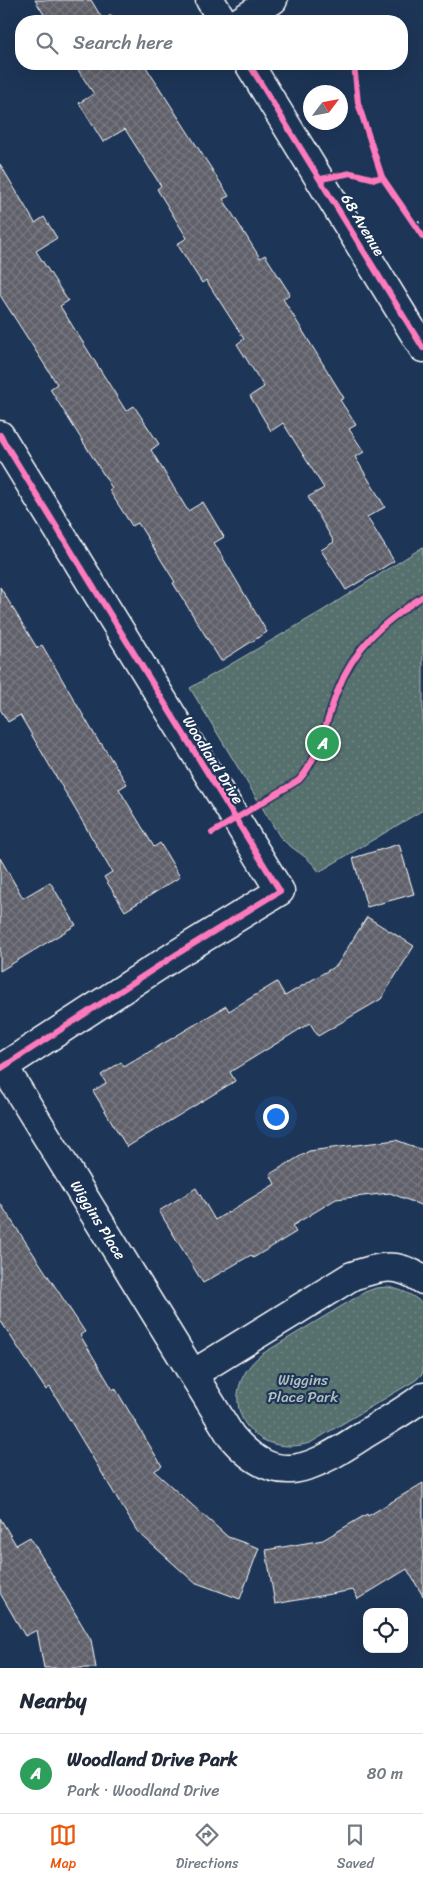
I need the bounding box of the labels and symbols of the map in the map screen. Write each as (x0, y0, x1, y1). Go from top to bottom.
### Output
north arrow (303, 85, 348, 130)
street label: 68 Avenue (334, 189, 392, 261)
street label: Woodland Drive (175, 711, 251, 810)
pin: A (307, 724, 339, 762)
your location (263, 1104, 289, 1130)
street label: Wiggins Place (63, 1175, 133, 1265)
park label: Wiggins Place Park (268, 1367, 339, 1410)

